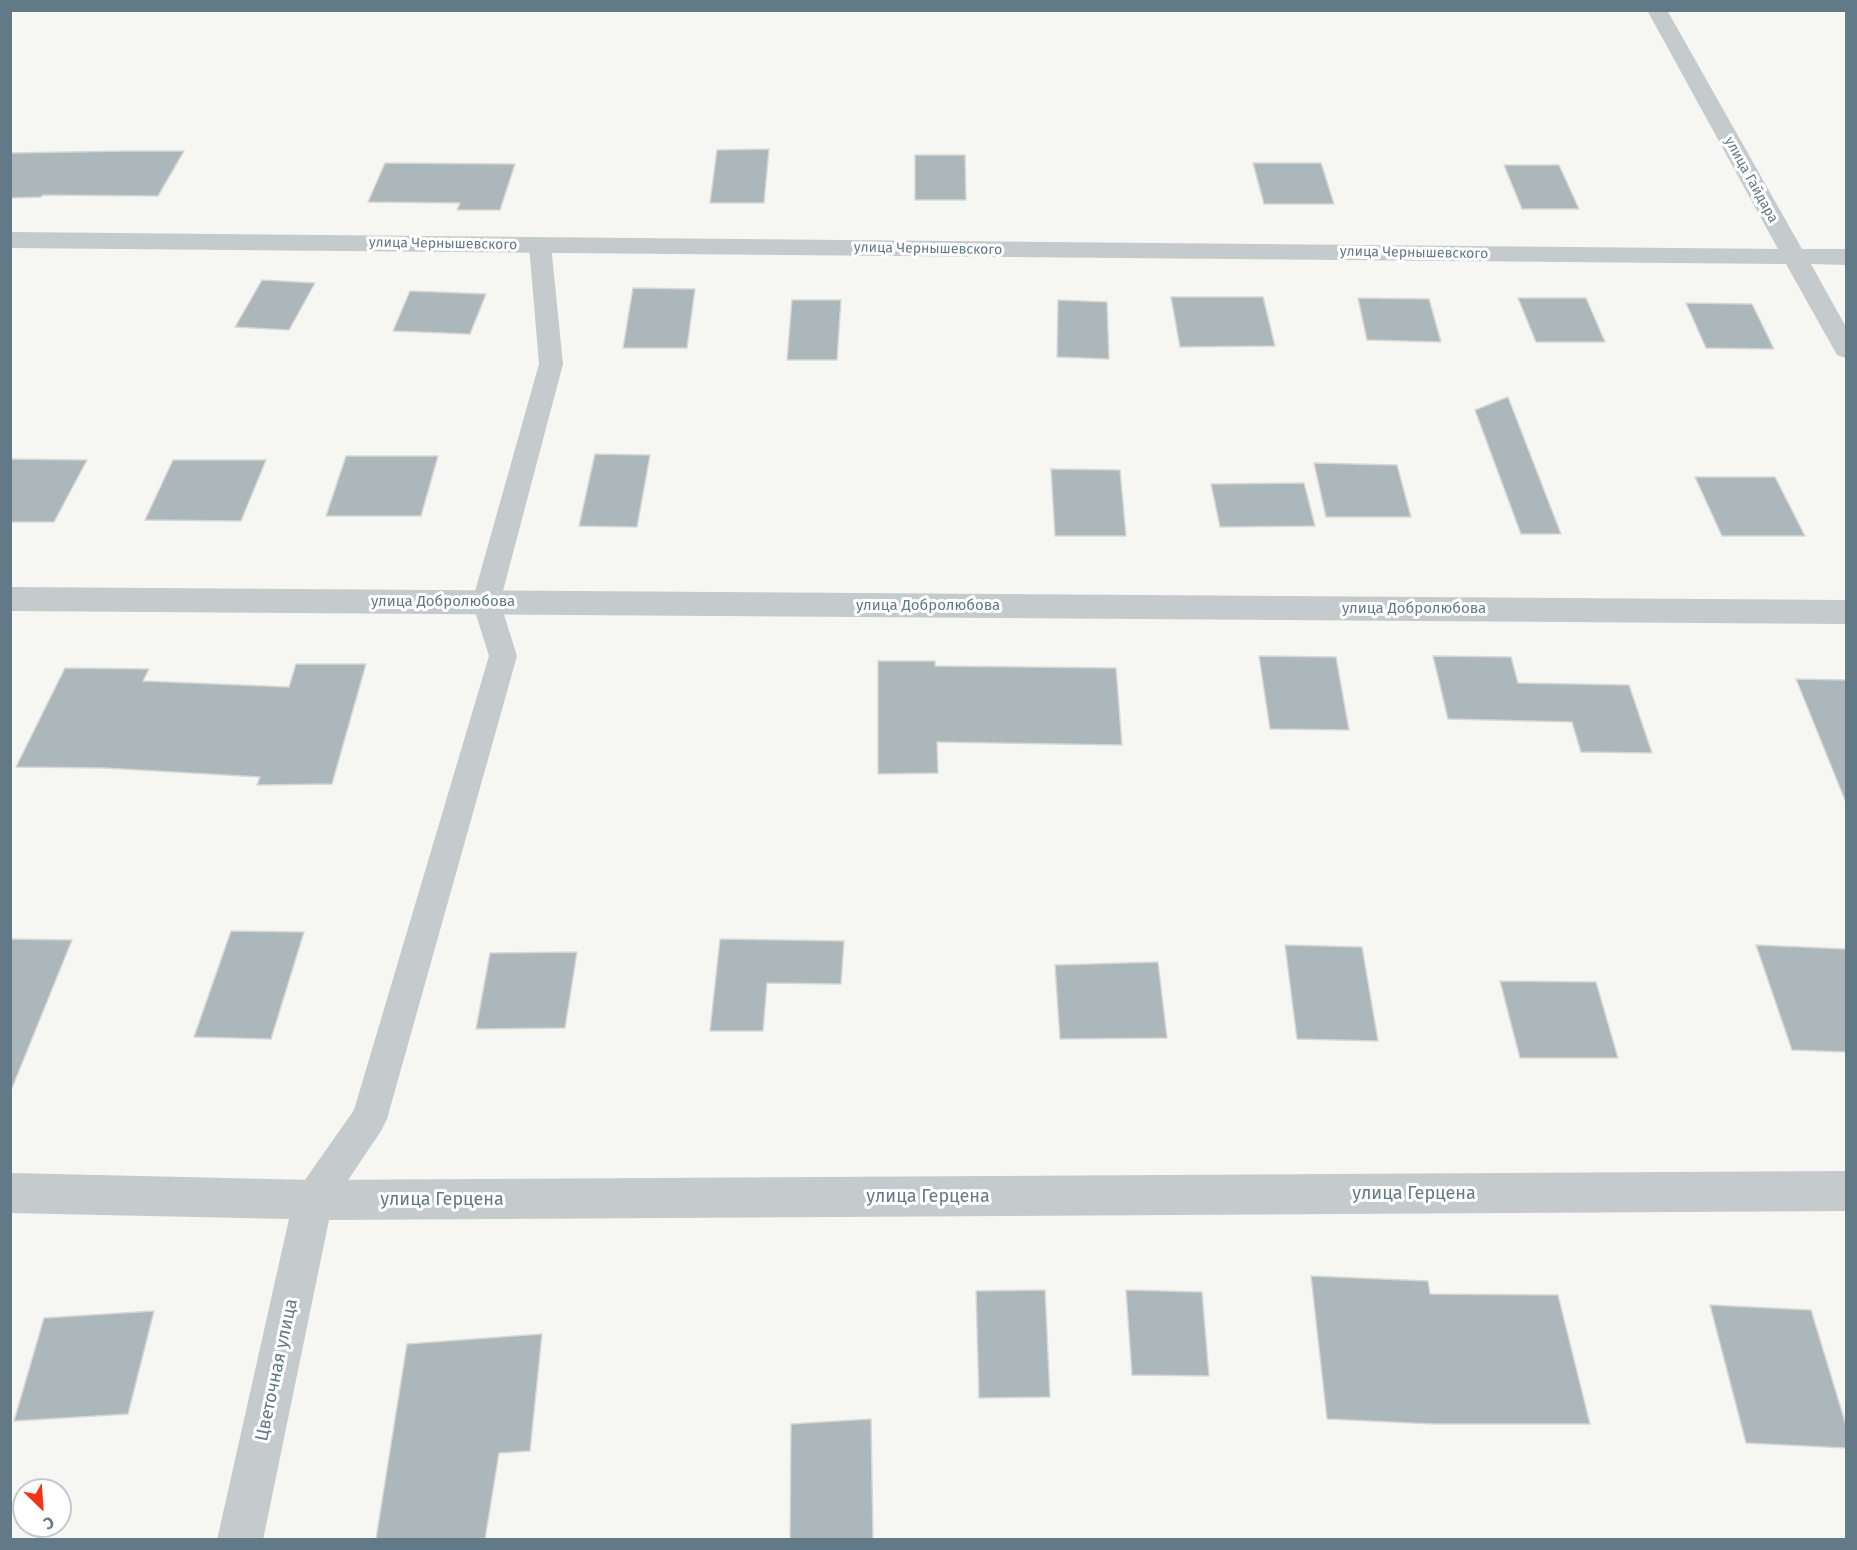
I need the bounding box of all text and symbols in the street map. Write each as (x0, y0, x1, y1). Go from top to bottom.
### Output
street label: улица Гайдара (1720, 134, 1782, 226)
street label: улица Чернышевского (369, 234, 517, 254)
street label: улица Чернышевского (854, 239, 1002, 259)
street label: улица Чернышевского (1340, 243, 1488, 263)
street label: улица Добролюбова (371, 593, 515, 611)
street label: улица Добролюбова (856, 597, 1000, 615)
street label: улица Добролюбова (1342, 600, 1486, 618)
street label: улица Герцена (1352, 1183, 1476, 1205)
street label: улица Герцена (866, 1186, 990, 1208)
street label: улица Герцена (380, 1189, 504, 1211)
street label: Цветочная улица (251, 1297, 303, 1443)
north arrow (12, 1478, 72, 1538)
text: С (41, 1512, 57, 1534)

